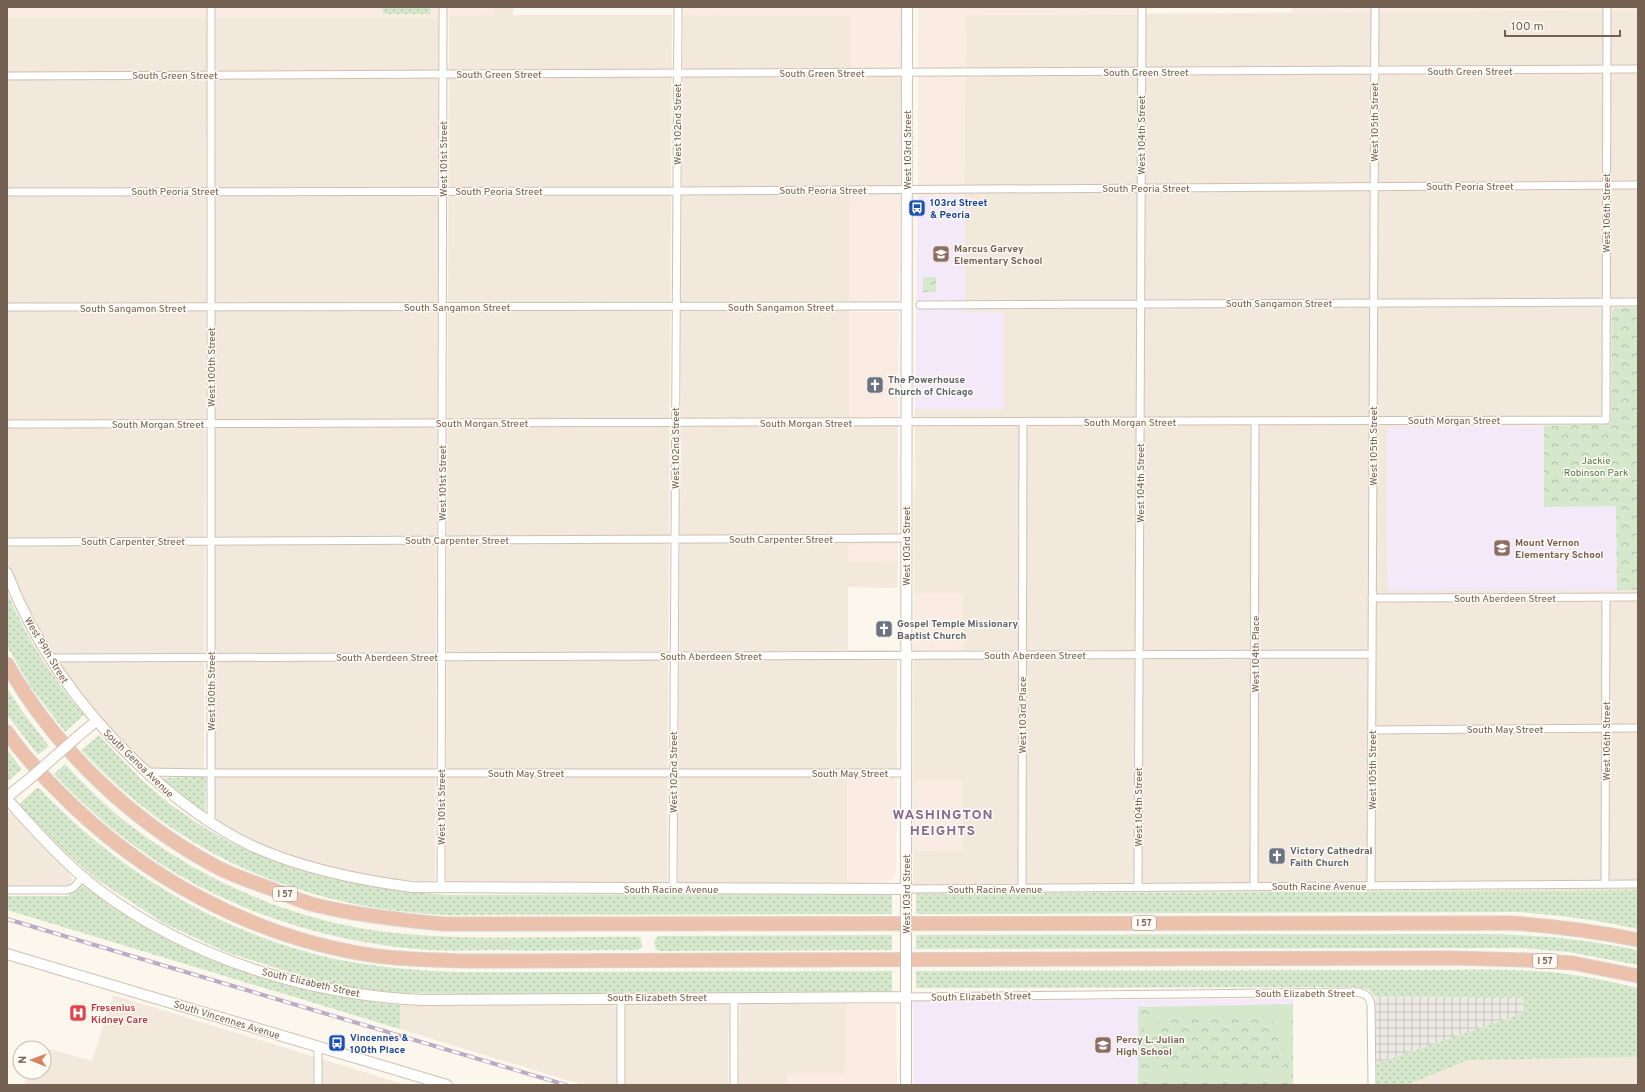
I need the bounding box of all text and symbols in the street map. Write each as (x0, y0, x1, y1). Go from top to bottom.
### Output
scale bar (1505, 12, 1620, 38)
text: 100 m (1511, 19, 1544, 35)
street label: South Green Street (1427, 66, 1513, 79)
street label: South Green Street (1103, 67, 1189, 80)
street label: South Green Street (779, 68, 865, 81)
street label: South Green Street (456, 69, 542, 82)
street label: South Green Street (132, 70, 218, 83)
street label: West 105th Street (1369, 82, 1382, 162)
street label: West 102nd Street (672, 83, 685, 165)
street label: West 104th Street (1136, 95, 1149, 175)
street label: West 103rd Street (902, 110, 915, 190)
street label: West 101st Street (438, 121, 451, 197)
street label: West 106th Street (1601, 173, 1614, 253)
street label: South Peoria Street (1426, 181, 1514, 194)
street label: South Peoria Street (1102, 183, 1190, 196)
street label: South Peoria Street (779, 185, 867, 198)
street label: South Peoria Street (131, 186, 219, 199)
street label: South Peoria Street (455, 186, 543, 199)
place label: 103rd Street & Peoria (930, 197, 987, 222)
bus stop icon: 103rd Street & Peoria (907, 198, 927, 218)
place label: Marcus Garvey Elementary School (954, 243, 1043, 268)
school or university icon: Marcus Garvey Elementary School (931, 244, 951, 264)
street label: South Sangamon Street (1226, 298, 1332, 311)
street label: South Sangamon Street (404, 302, 510, 315)
street label: South Sangamon Street (728, 302, 834, 315)
street label: South Sangamon Street (80, 303, 186, 316)
street label: West 100th Street (206, 327, 219, 407)
place label: The Powerhouse Church of Chicago (888, 374, 973, 399)
church icon: The Powerhouse Church of Chicago (865, 375, 885, 395)
street label: West 105th Street (1368, 406, 1381, 486)
street label: West 102nd Street (670, 407, 683, 489)
street label: South Morgan Street (1408, 415, 1500, 428)
street label: South Morgan Street (1084, 417, 1176, 430)
street label: South Morgan Street (436, 418, 528, 431)
street label: South Morgan Street (760, 418, 852, 431)
street label: South Morgan Street (112, 419, 204, 432)
street label: West 104th Street (1135, 443, 1148, 523)
street label: West 101st Street (437, 445, 450, 521)
park label: Jackie Robinson Park (1564, 455, 1628, 480)
street label: West 103rd Street (901, 506, 914, 586)
street label: South Carpenter Street (729, 534, 833, 547)
street label: South Carpenter Street (405, 535, 509, 548)
street label: South Carpenter Street (81, 536, 185, 549)
place label: Mount Vernon Elementary School (1515, 537, 1604, 562)
school or university icon: Mount Vernon Elementary School (1492, 538, 1512, 558)
street label: South Aberdeen Street (1454, 593, 1556, 606)
street label: West 99th Street (21, 615, 71, 687)
street label: West 104th Place (1250, 616, 1263, 692)
place label: Gospel Temple Missionary Baptist Church (897, 618, 1018, 643)
church icon: Gospel Temple Missionary Baptist Church (874, 619, 894, 639)
street label: South Aberdeen Street (984, 650, 1086, 663)
street label: West 100th Street (206, 651, 219, 731)
street label: South Aberdeen Street (660, 651, 762, 664)
street label: South Aberdeen Street (336, 652, 438, 665)
street label: West 103rd Place (1017, 677, 1030, 753)
street label: West 106th Street (1601, 701, 1614, 781)
street label: South May Street (1467, 724, 1544, 737)
street label: South Genoa Avenue (100, 727, 176, 801)
street label: West 105th Street (1367, 730, 1380, 810)
street label: West 102nd Street (668, 731, 681, 813)
street label: West 104th Street (1133, 767, 1146, 847)
street label: South May Street (488, 768, 565, 781)
street label: South May Street (812, 768, 889, 781)
street label: West 101st Street (436, 769, 449, 845)
district label: WASHINGTON HEIGHTS (892, 807, 994, 840)
place label: Victory Cathedral Faith Church (1290, 845, 1373, 870)
church icon: Victory Cathedral Faith Church (1267, 846, 1287, 866)
street label: West 103rd Street (901, 854, 914, 934)
street label: South Racine Avenue (1272, 881, 1366, 894)
street label: South Racine Avenue (624, 884, 718, 897)
street label: South Racine Avenue (948, 884, 1042, 897)
road number: I 57 (273, 887, 297, 901)
road number: I 57 (1132, 916, 1156, 930)
road number: I 57 (1533, 954, 1557, 968)
street label: South Elizabeth Street (260, 966, 361, 1001)
street label: South Elizabeth Street (1255, 988, 1355, 1001)
street label: South Elizabeth Street (931, 990, 1031, 1005)
street label: South Elizabeth Street (607, 992, 707, 1005)
street label: South Vincennes Avenue (172, 998, 281, 1043)
place label: Fresenius Kidney Care (91, 1002, 148, 1027)
hospital icon: Fresenius Kidney Care (68, 1003, 88, 1023)
place label: Vincennes & 100th Place (350, 1032, 409, 1057)
bus stop icon: Vincennes & 100th Place (327, 1033, 347, 1053)
place label: Percy L. Julian High School (1116, 1034, 1185, 1059)
school or university icon: Percy L. Julian High School (1093, 1035, 1113, 1055)
north arrow (12, 1040, 52, 1080)
text: N (16, 1056, 30, 1064)

